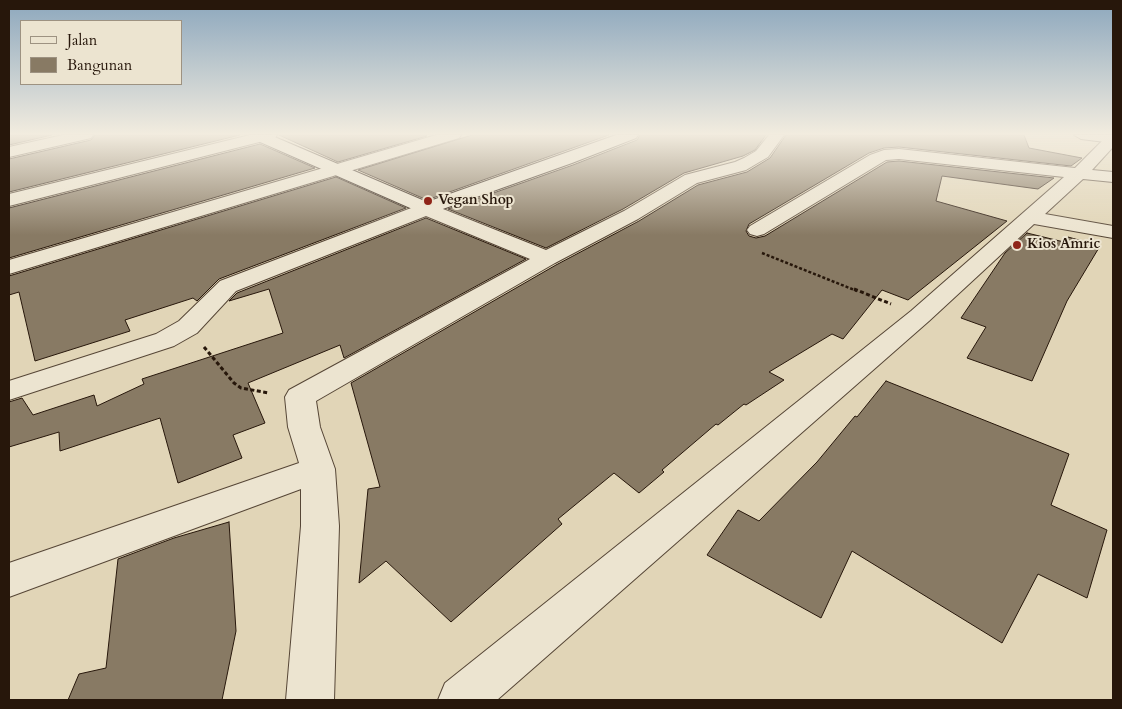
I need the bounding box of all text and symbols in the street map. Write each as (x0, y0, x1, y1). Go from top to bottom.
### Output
legend (20, 20, 182, 85)
text: Jalan (67, 30, 97, 50)
text: Bangunan (67, 55, 132, 75)
place label: Vegan Shop (438, 193, 513, 209)
marker: Vegan Shop (422, 195, 434, 207)
place label: Kios Amric (1027, 237, 1100, 253)
marker: Kios Amric (1011, 239, 1023, 251)

